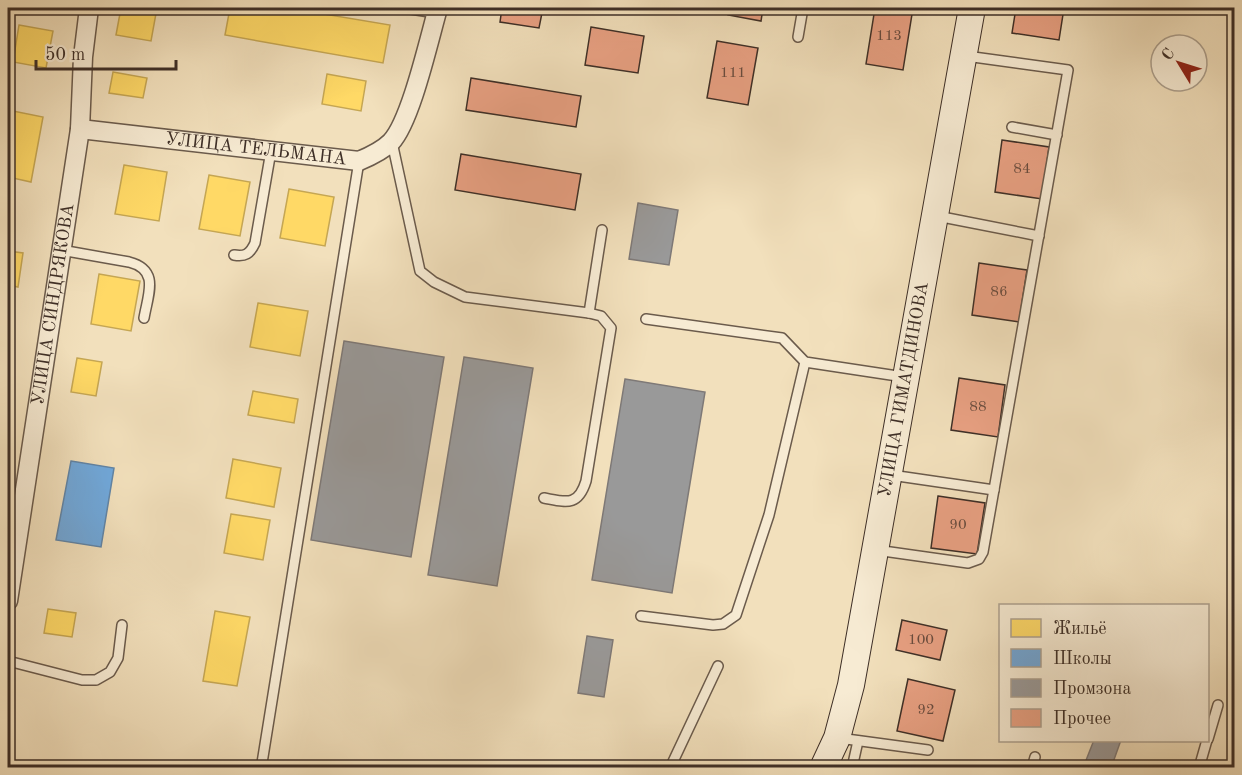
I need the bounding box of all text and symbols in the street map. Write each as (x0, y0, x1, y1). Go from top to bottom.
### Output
house number: 113 (876, 29, 902, 44)
scale bar (36, 33, 176, 71)
north arrow (1149, 33, 1209, 93)
text: 50 m (45, 46, 85, 64)
text: С (1159, 46, 1178, 64)
house number: 111 (720, 66, 746, 81)
street label: УЛИЦА ТЕЛЬМАНА (164, 130, 348, 169)
house number: 84 (1013, 162, 1031, 177)
street label: УЛИЦА СИНДРЯКОВА (29, 202, 78, 407)
street label: УЛИЦА ГИМАТДИНОВА (876, 280, 932, 499)
house number: 86 (990, 285, 1008, 300)
house number: 88 (969, 400, 987, 415)
house number: 90 (949, 518, 967, 533)
legend (999, 604, 1209, 742)
text: Жильё (1053, 620, 1107, 638)
house number: 100 (908, 633, 934, 648)
text: Школы (1053, 650, 1112, 668)
text: Промзона (1053, 680, 1131, 698)
house number: 92 (917, 703, 935, 718)
text: Прочее (1053, 710, 1111, 728)

